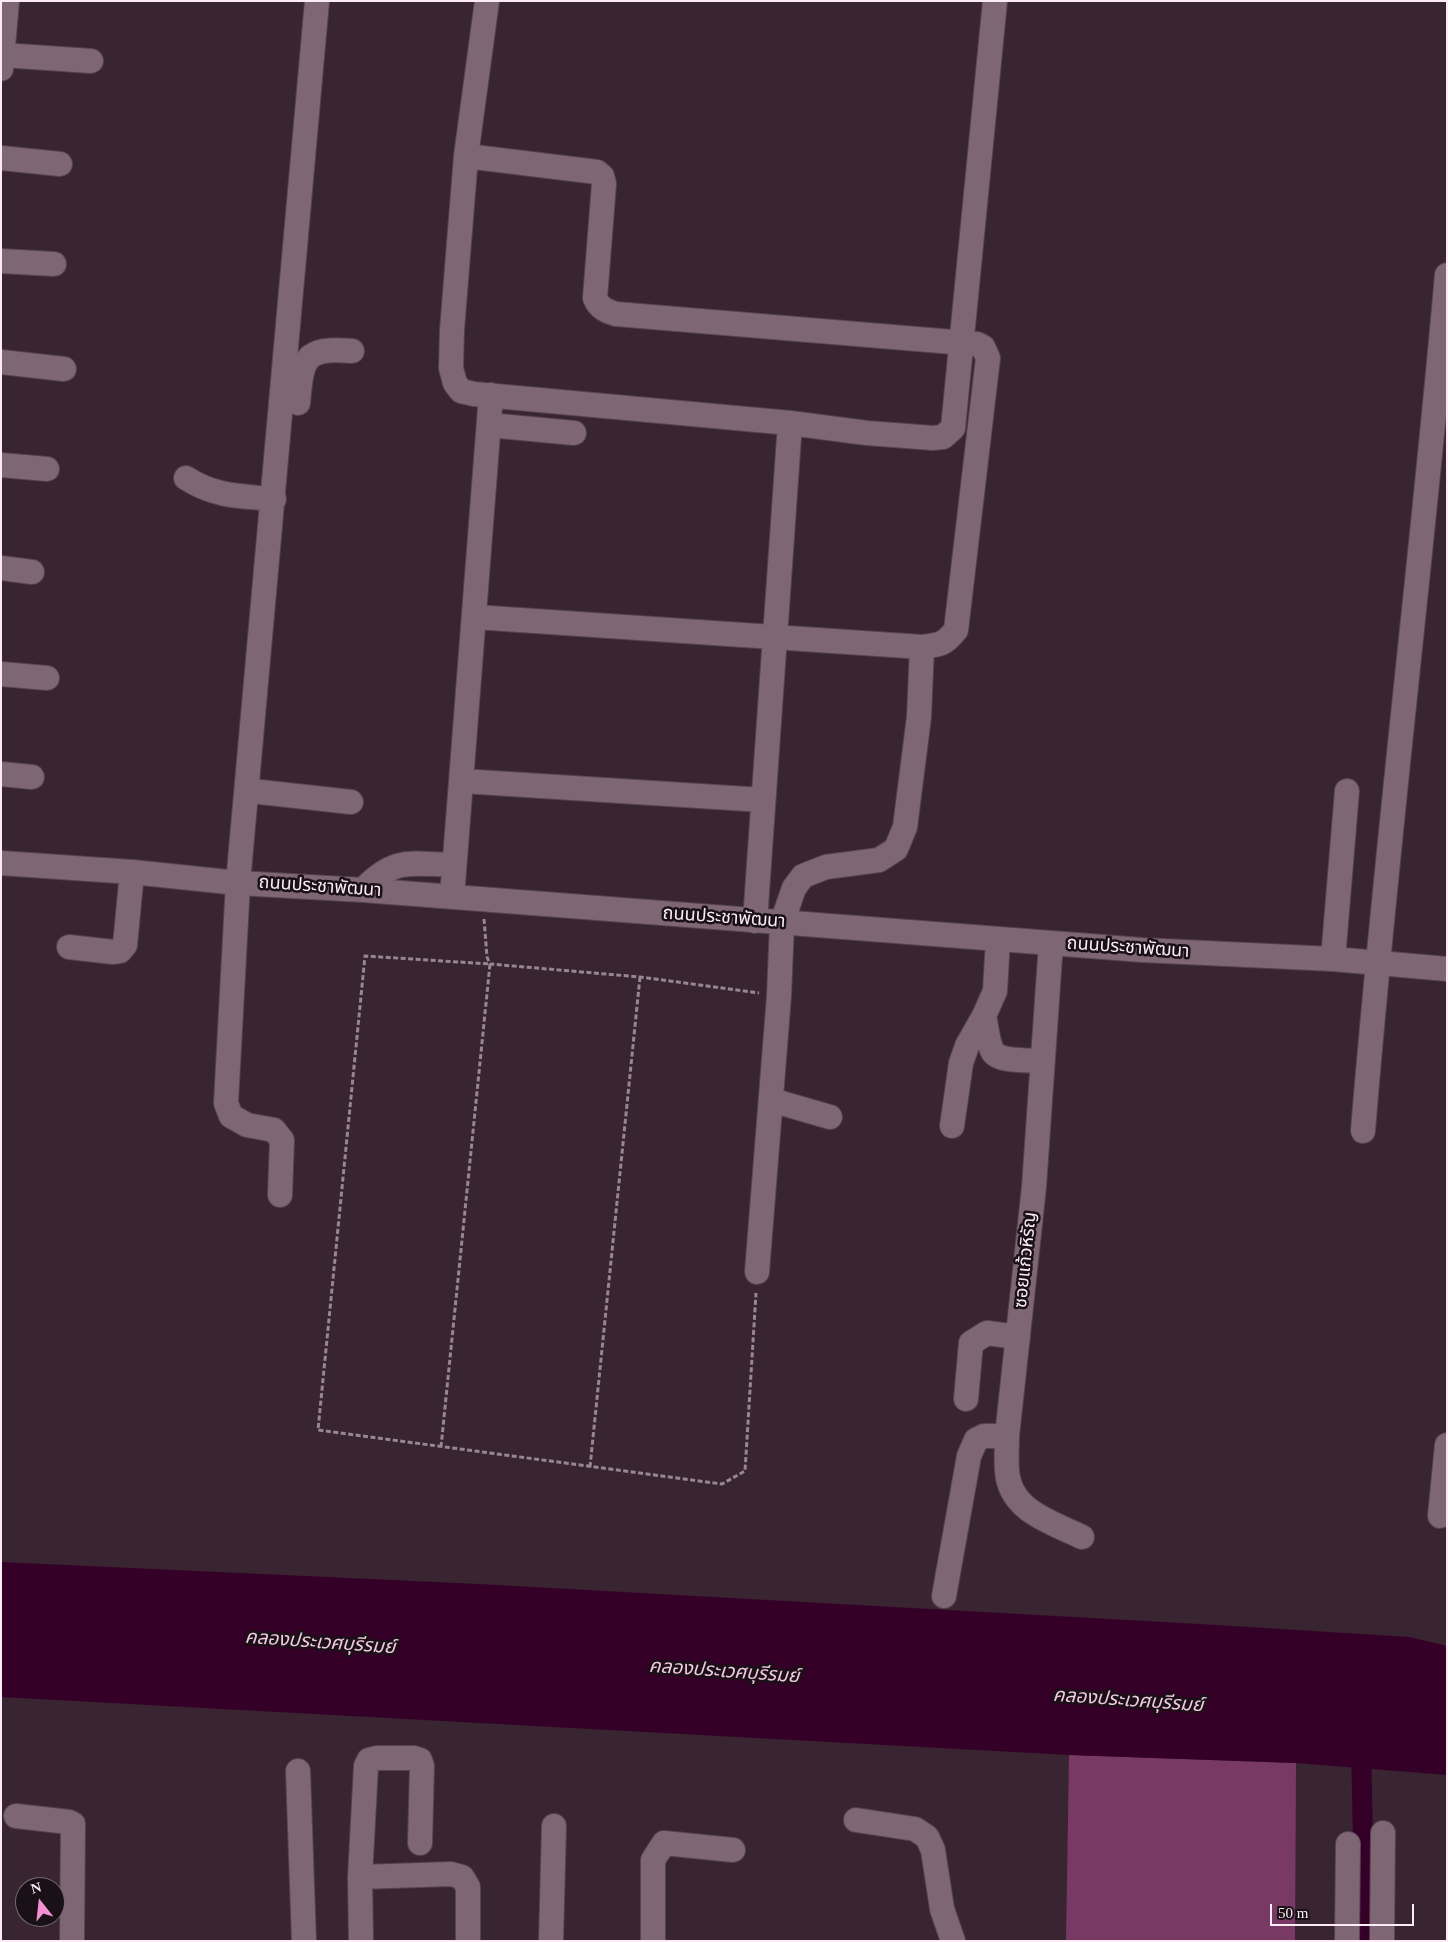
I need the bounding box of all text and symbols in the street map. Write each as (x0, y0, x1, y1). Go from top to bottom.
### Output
street label: ถนนประชาพัฒนา (258, 872, 382, 902)
street label: ถนนประชาพัฒนา (662, 903, 786, 933)
street label: ถนนประชาพัฒนา (1066, 933, 1190, 963)
street label: ซอยแก้วหิรัญ (1010, 1211, 1042, 1309)
water label: คลองประเวศบุรีรมย์ (244, 1626, 396, 1660)
water label: คลองประเวศบุรีรมย์ (648, 1655, 800, 1689)
water label: คลองประเวศบุรีรมย์ (1052, 1684, 1204, 1718)
north arrow (15, 1877, 65, 1927)
text: N (29, 1879, 43, 1897)
scale bar (1273, 1894, 1417, 1926)
text: 50 m (1278, 1905, 1308, 1921)

